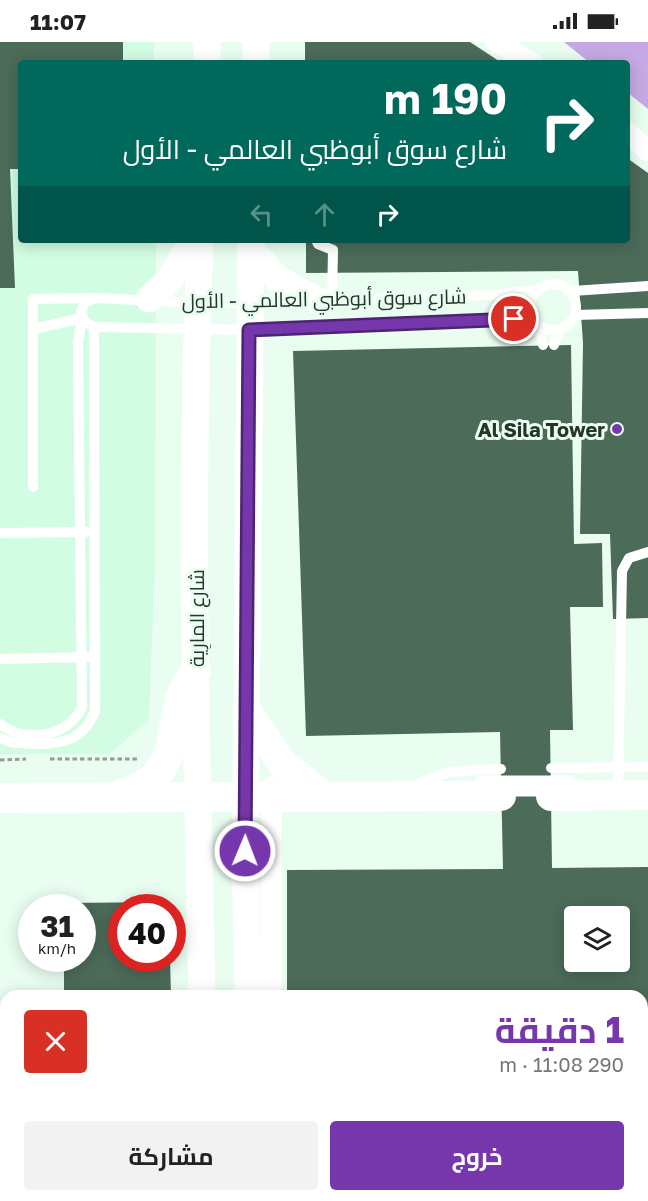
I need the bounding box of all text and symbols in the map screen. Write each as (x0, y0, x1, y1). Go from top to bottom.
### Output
text: 11:07 (30, 8, 86, 35)
text: 190 m (384, 73, 507, 123)
icon: right (528, 84, 606, 162)
text: شارع سوق أبوظبي العالمي - الأول (123, 133, 507, 165)
icon: left (245, 198, 278, 231)
icon: ahead (308, 198, 341, 231)
icon: right (371, 198, 404, 231)
street label: شارع سوق أبوظبي العالمي - الأول (181, 284, 467, 317)
pin (488, 293, 539, 344)
icon: arrive (497, 302, 530, 335)
place label: Al Sila Tower (478, 417, 605, 441)
marker: Al Sila Tower (610, 422, 624, 436)
street label: شارع المارِية (184, 569, 211, 667)
position arrow (213, 819, 277, 883)
speed limit sign: 40 (108, 894, 186, 972)
map controls (564, 906, 630, 972)
button: layers (564, 906, 630, 972)
text: 31 (40, 908, 74, 944)
text: km/h (38, 939, 76, 957)
text: 1 دقيقة (495, 1008, 624, 1051)
button: close (24, 1010, 87, 1073)
text: 290 m · 11:08 (499, 1052, 624, 1076)
button: مشاركة (24, 1121, 318, 1190)
button: خروج (330, 1121, 624, 1190)

